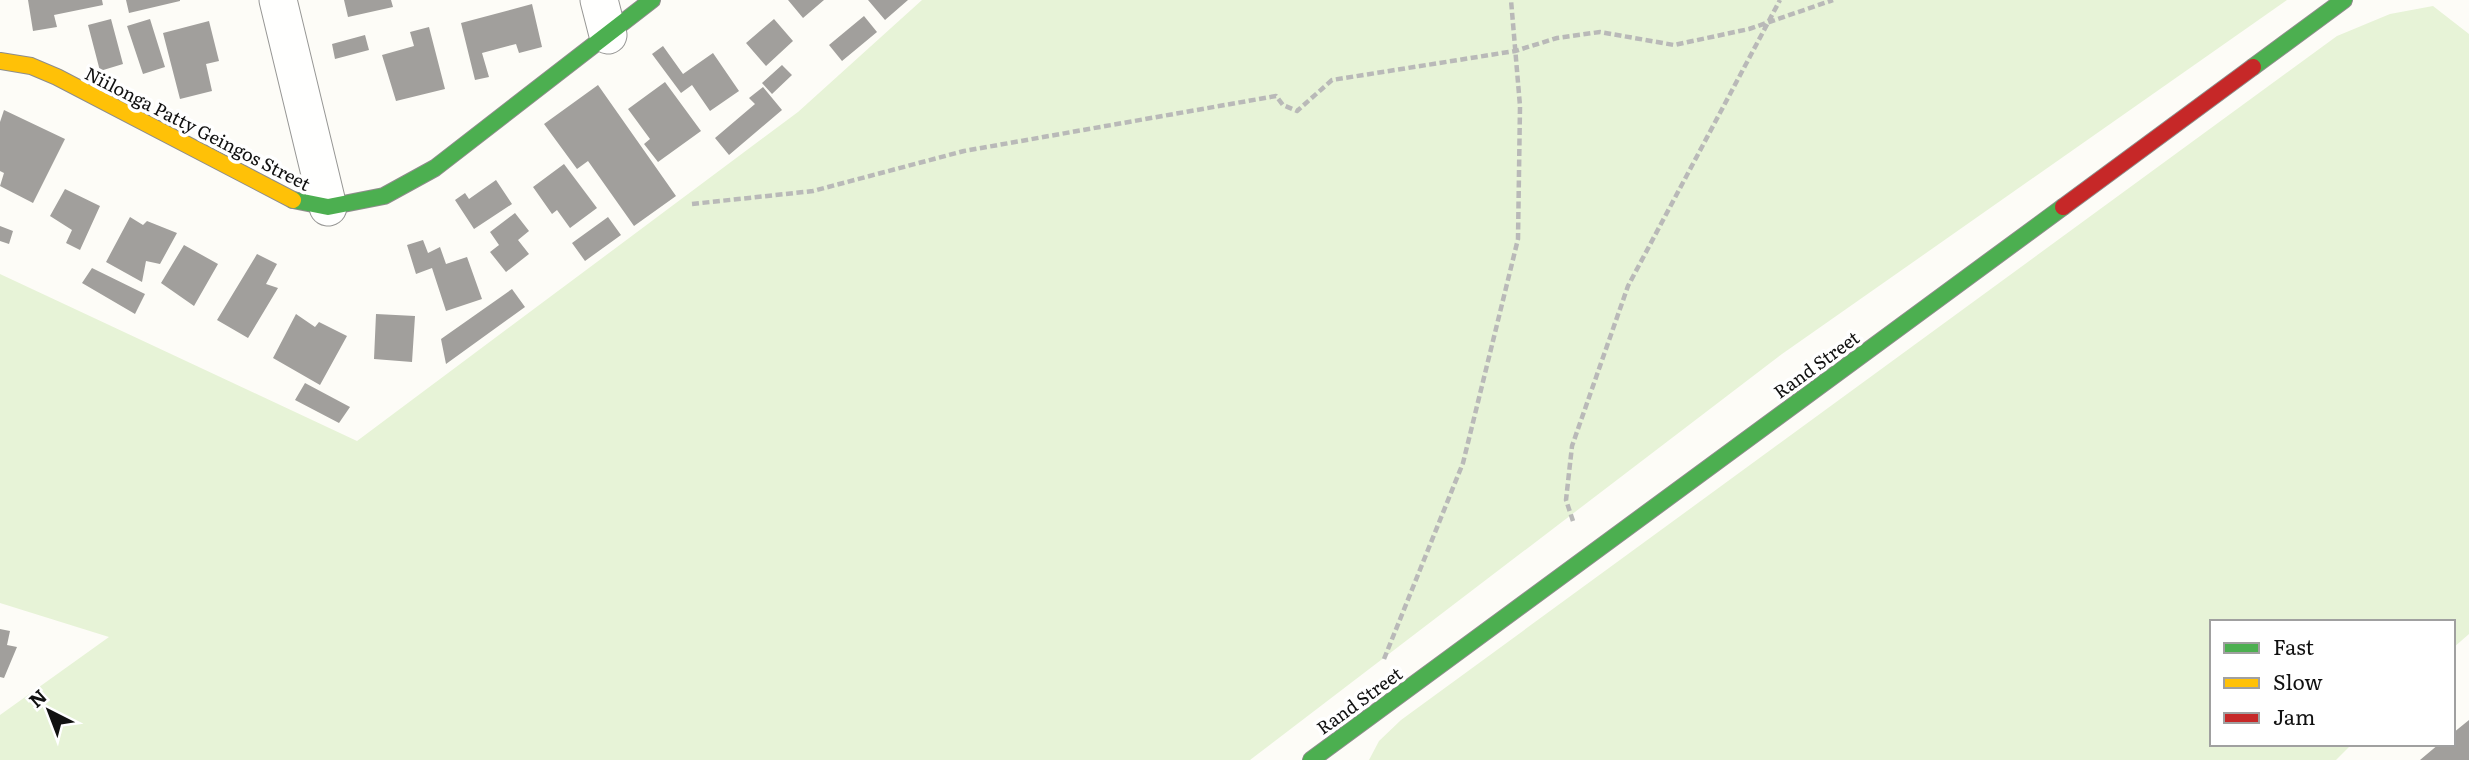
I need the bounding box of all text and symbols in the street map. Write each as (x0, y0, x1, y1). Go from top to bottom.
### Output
street label: Niilonga Patty Geingos Street (80, 59, 316, 197)
street label: Rand Street (1768, 323, 1865, 404)
legend (2210, 620, 2455, 746)
text: Fast (2273, 630, 2314, 661)
street label: Rand Street (1311, 659, 1408, 740)
text: Slow (2273, 665, 2323, 696)
north arrow (14, 676, 84, 746)
text: N (22, 682, 52, 713)
text: Jam (2273, 700, 2315, 731)

